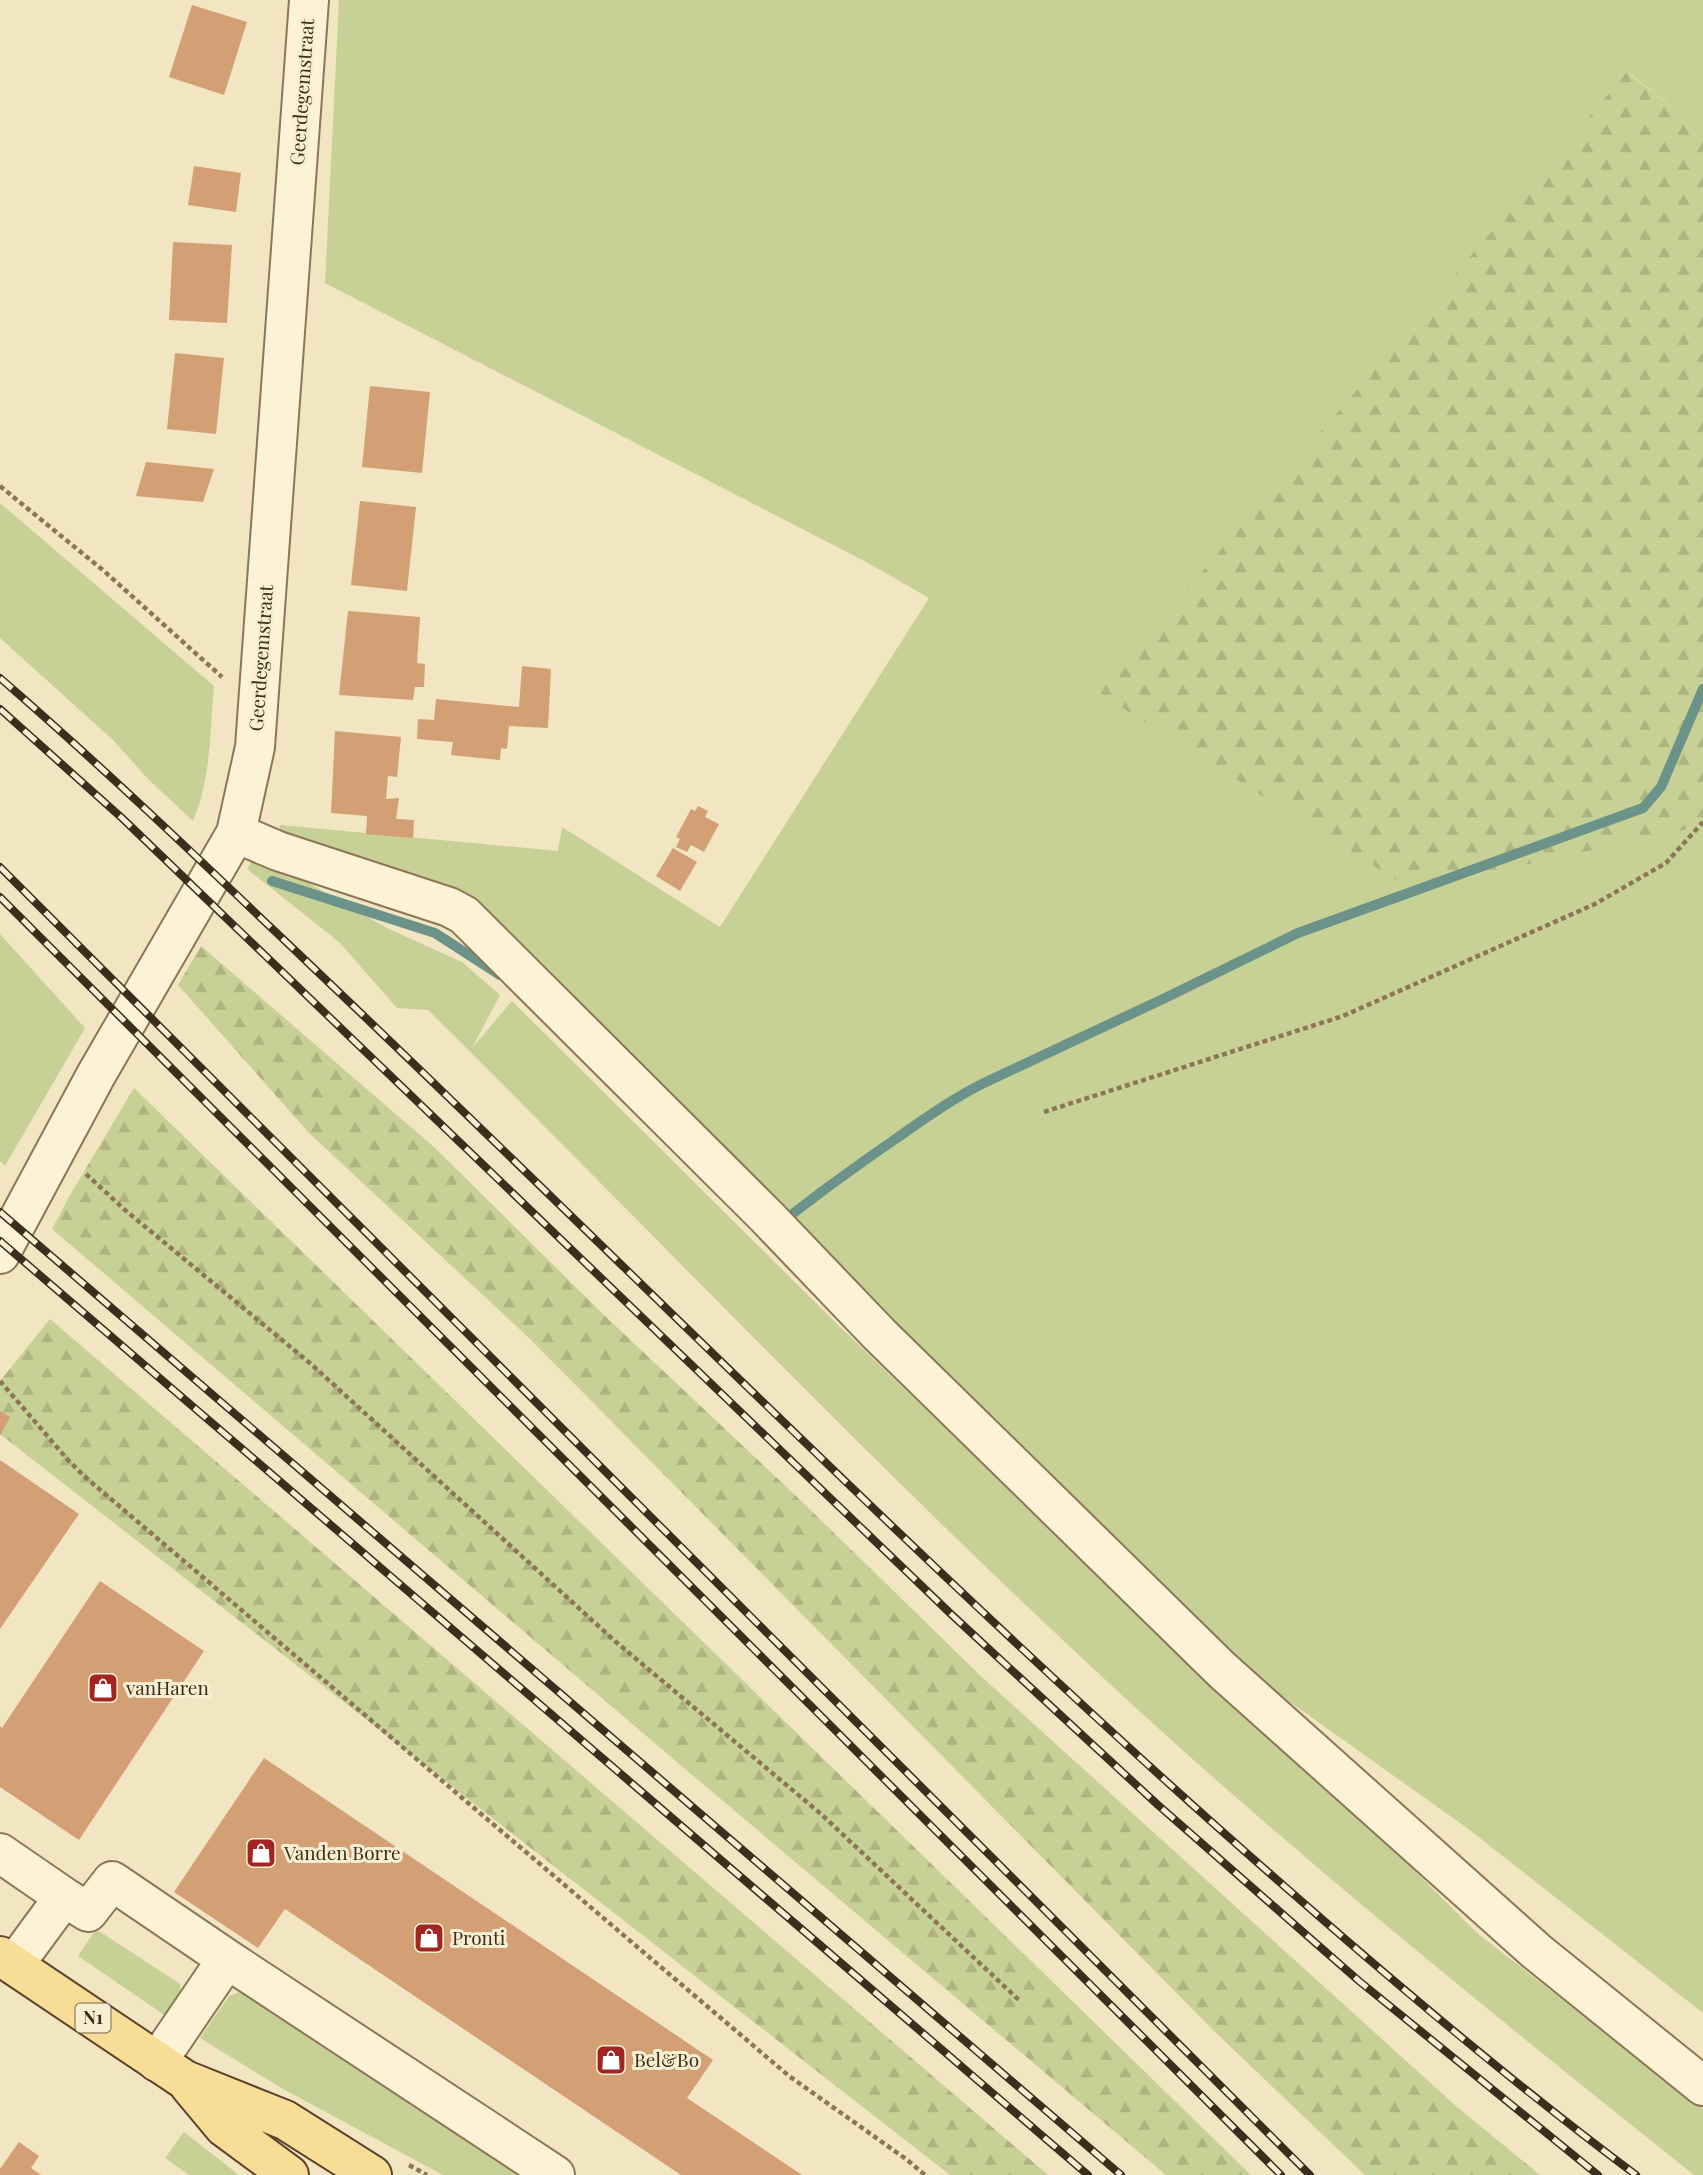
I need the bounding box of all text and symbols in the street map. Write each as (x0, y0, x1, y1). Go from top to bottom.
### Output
street label: Geerdegemstraat (283, 17, 319, 166)
street label: Geerdegemstraat (242, 583, 278, 732)
shop icon: vanHaren (86, 1671, 120, 1705)
place label: vanHaren (125, 1674, 209, 1700)
shop icon: Vanden Borre (244, 1836, 278, 1870)
place label: Vanden Borre (283, 1839, 401, 1865)
shop icon: Pronti (412, 1921, 446, 1955)
place label: Pronti (452, 1924, 506, 1950)
road number: N1 (76, 2004, 110, 2032)
shop icon: Bel&Bo (594, 2043, 628, 2077)
place label: Bel&Bo (634, 2046, 699, 2072)

